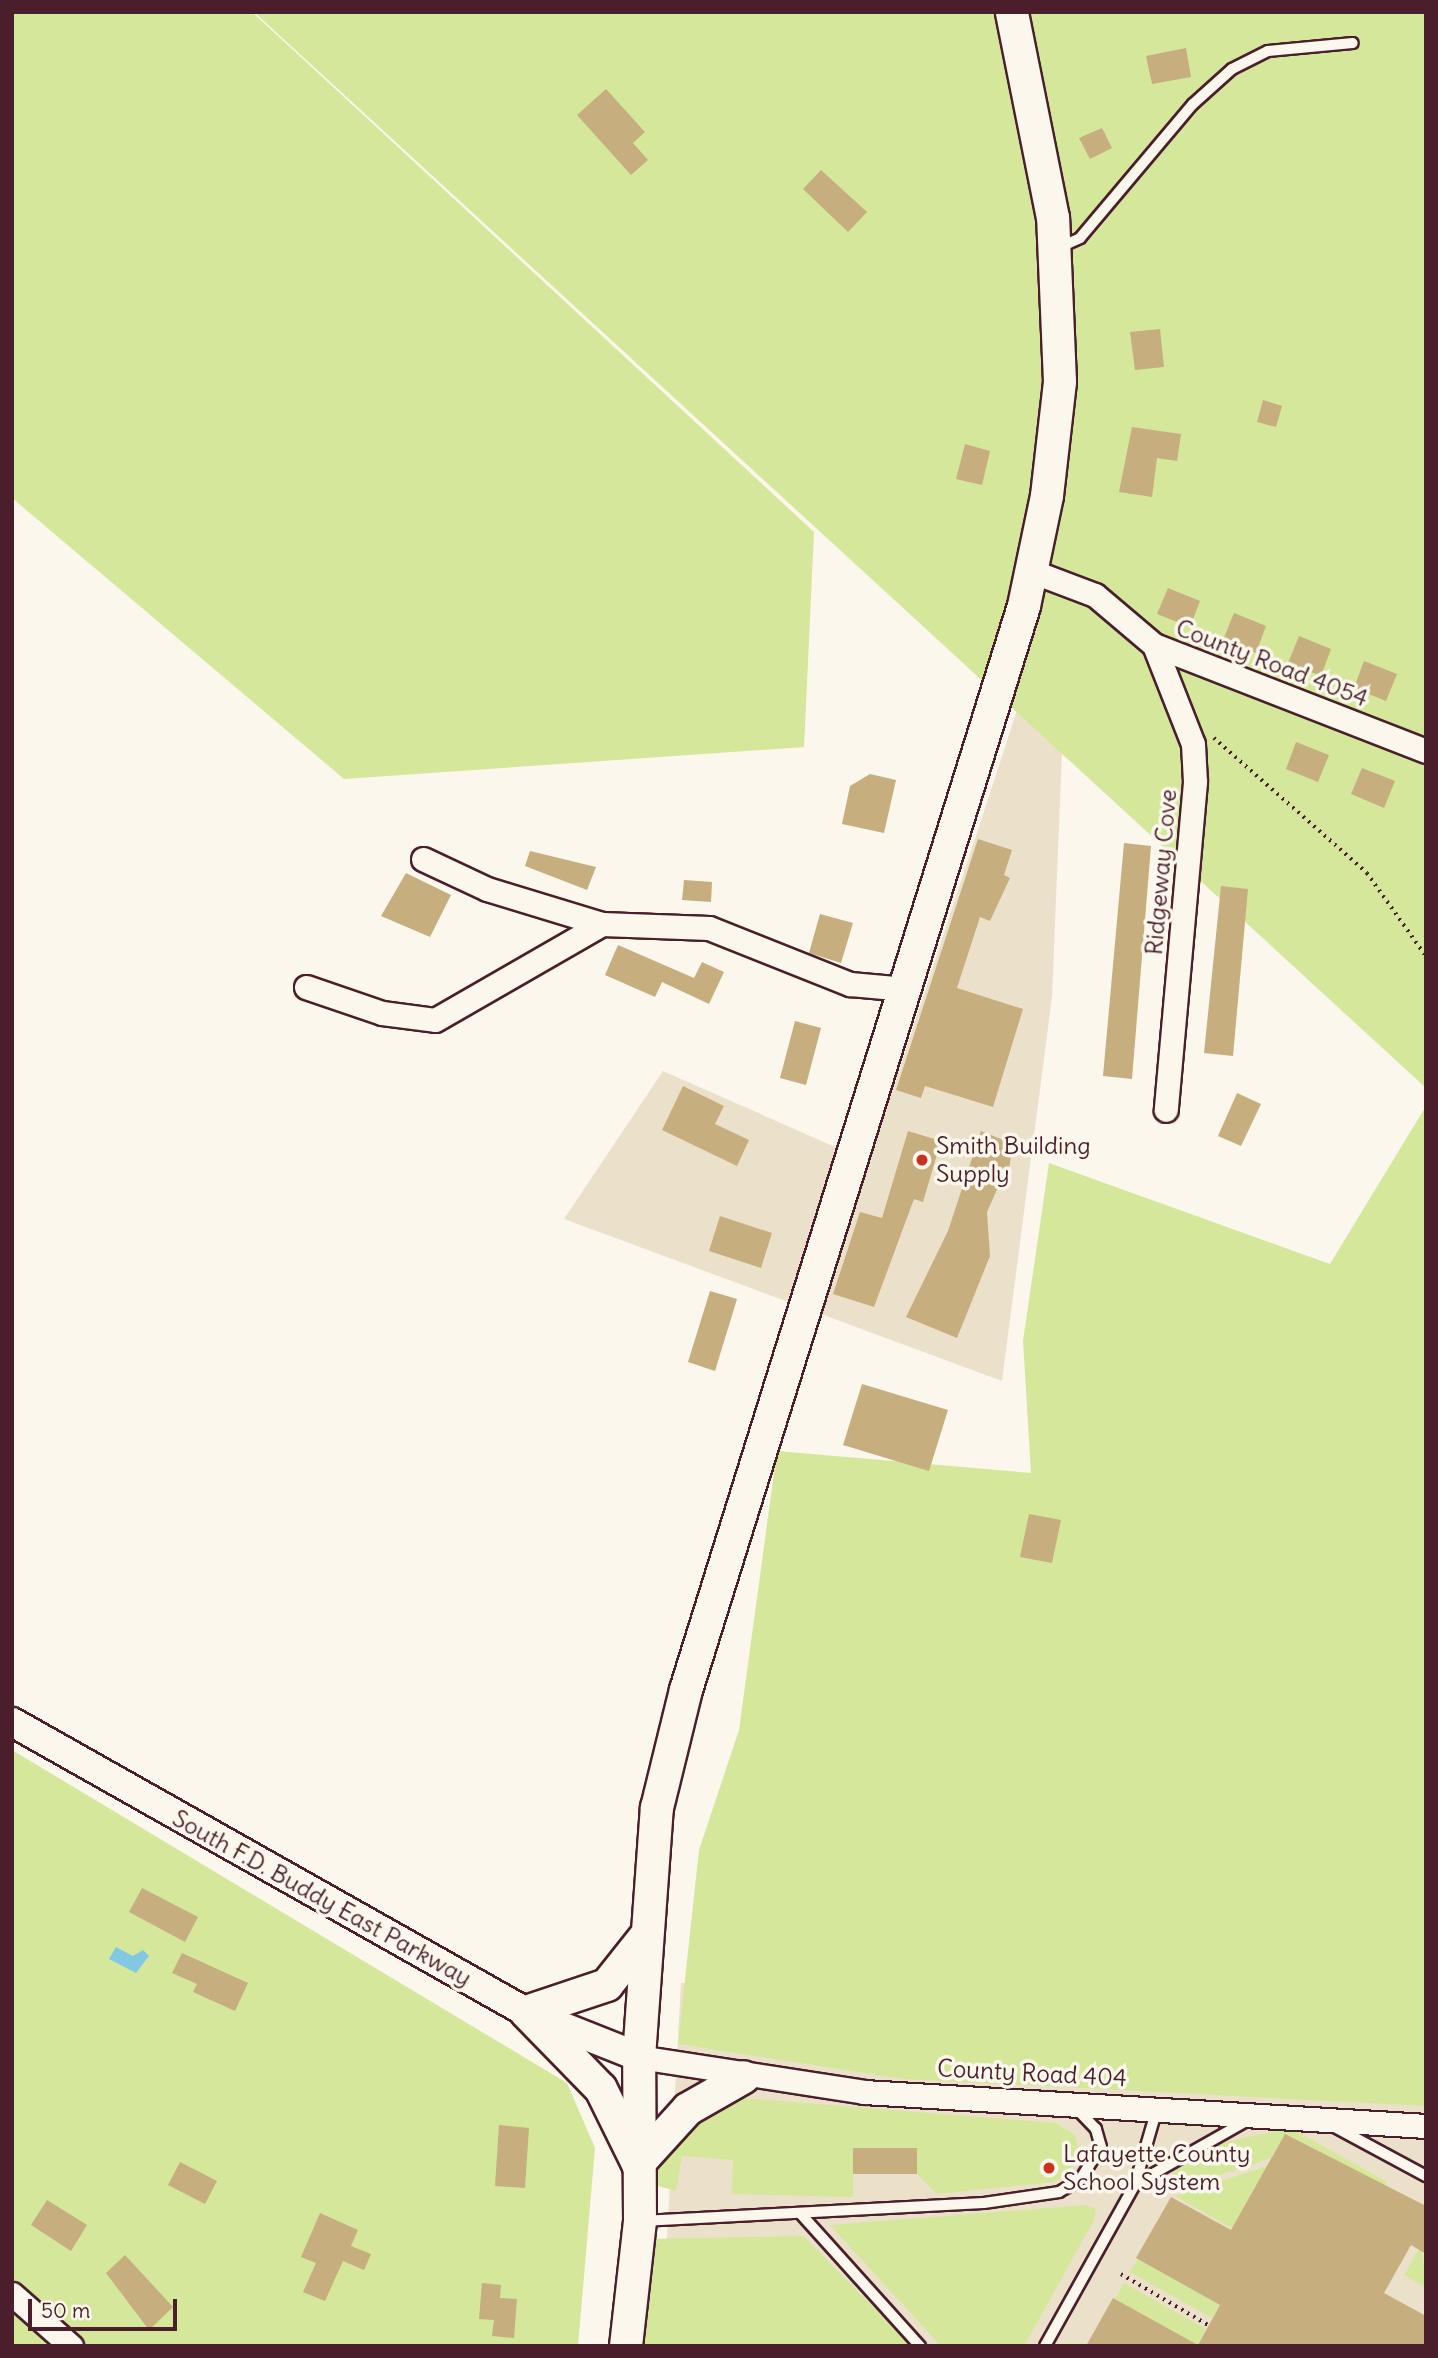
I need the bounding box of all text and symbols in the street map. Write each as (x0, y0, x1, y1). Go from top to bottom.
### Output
street label: County Road 4054 (1172, 613, 1372, 713)
street label: Ridgeway Cove (1139, 788, 1183, 956)
place label: Smith Building Supply (936, 1132, 1091, 1188)
marker: Smith Building Supply (914, 1152, 930, 1168)
street label: South F.D. Buddy East Parkway (167, 1804, 477, 1992)
street label: County Road 404 (937, 2054, 1127, 2092)
place label: Lafayette County School System (1063, 2140, 1250, 2196)
marker: Lafayette County School System (1041, 2160, 1057, 2176)
scale bar (32, 2284, 180, 2328)
text: 50 m (41, 2297, 90, 2324)

